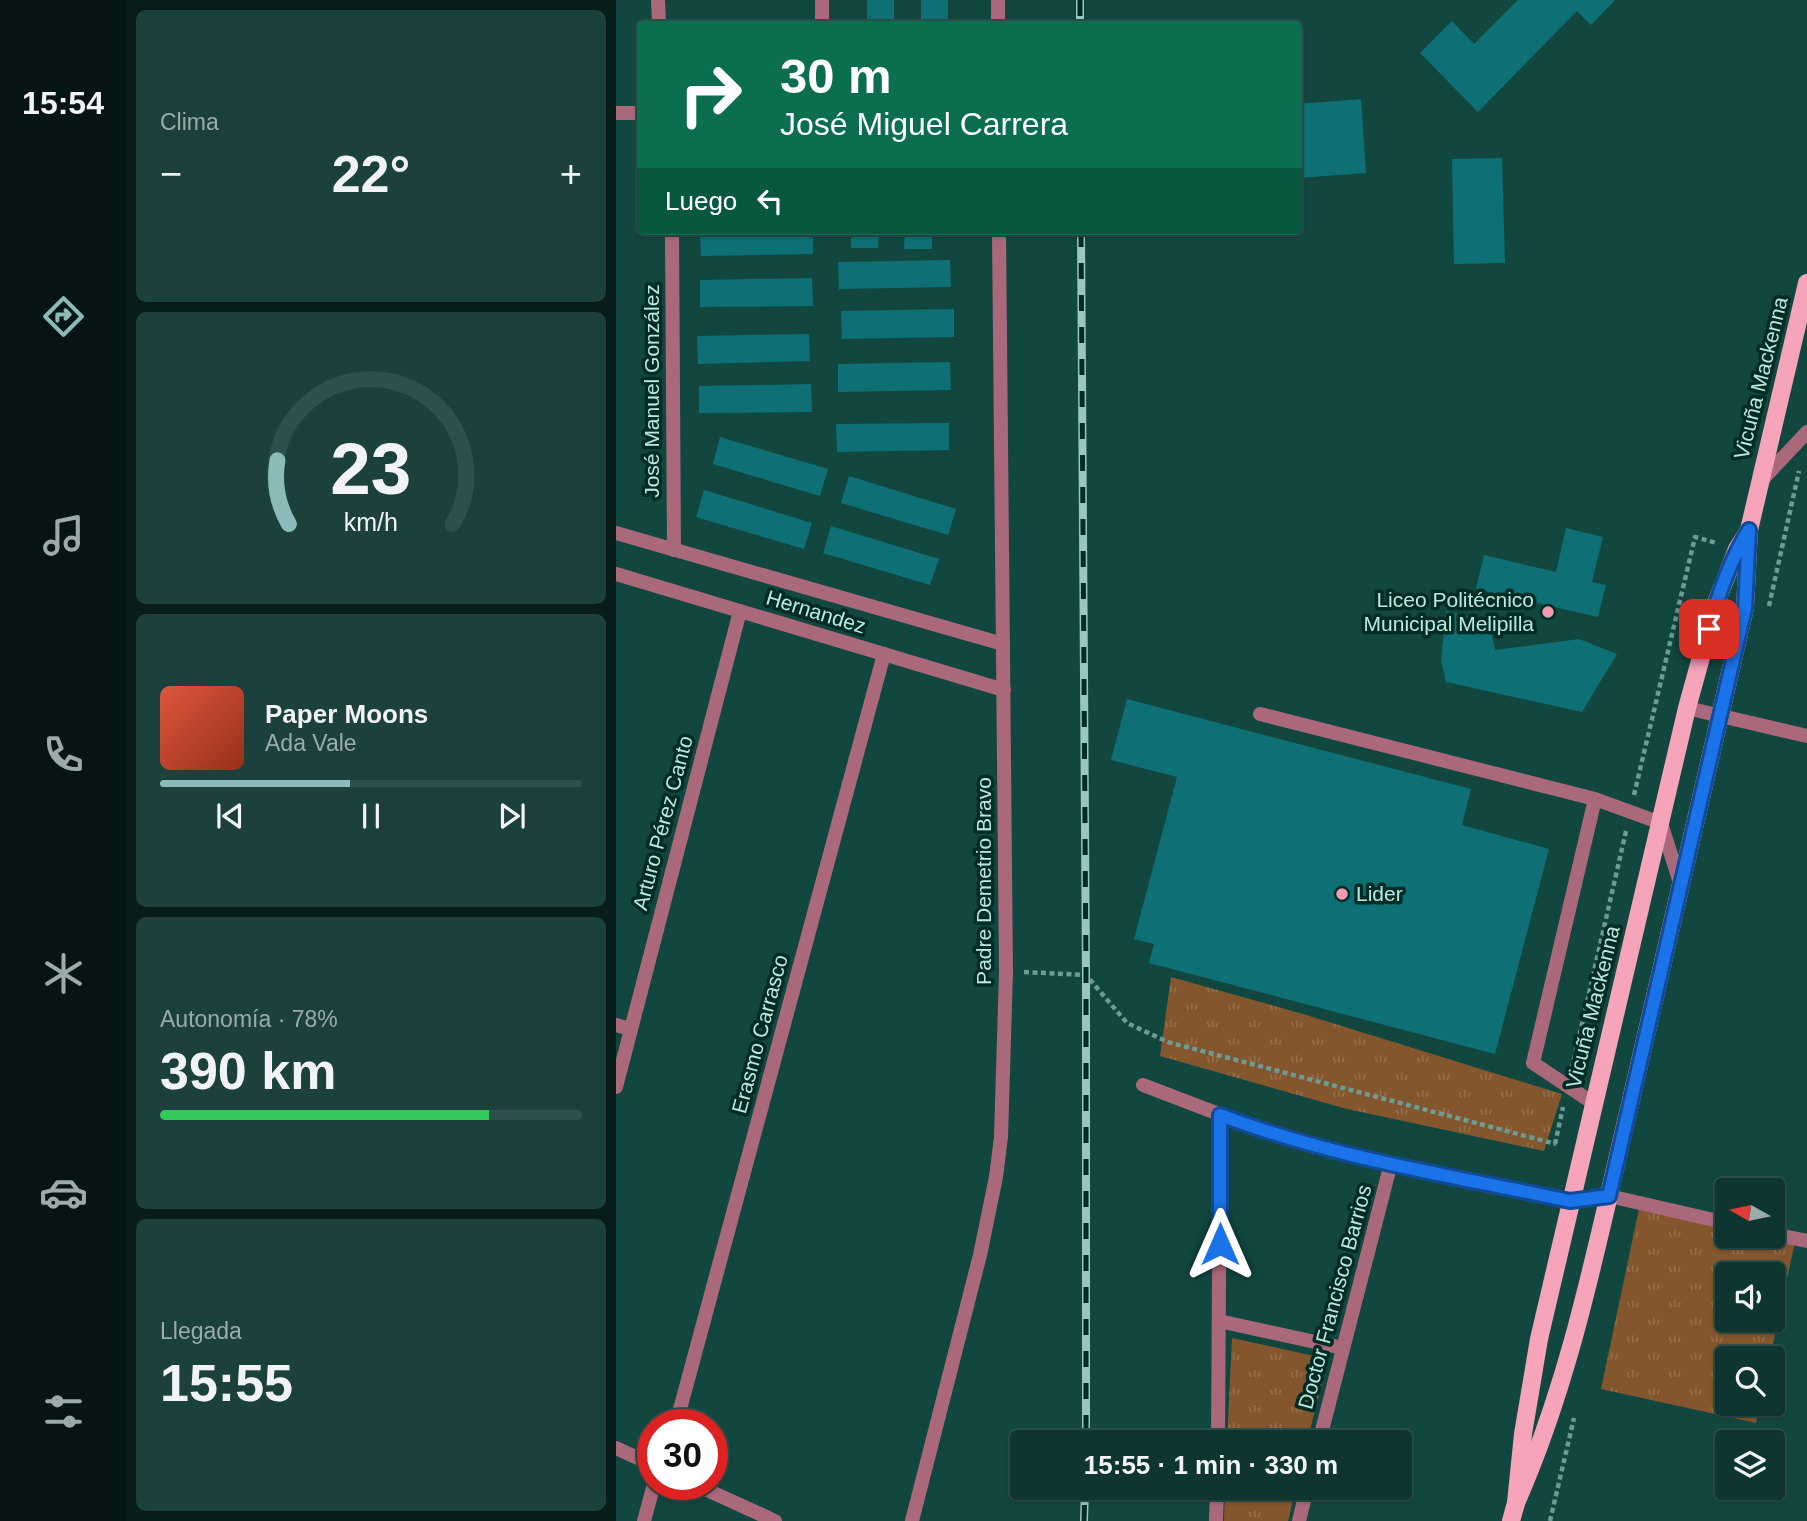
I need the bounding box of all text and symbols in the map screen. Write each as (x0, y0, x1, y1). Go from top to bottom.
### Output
icon: right (665, 49, 756, 140)
text: 30 m (780, 49, 892, 103)
text: 15:54 (22, 85, 104, 121)
text: José Miguel Carrera (780, 106, 1068, 142)
text: Clima (160, 109, 219, 135)
text: 22° (332, 145, 410, 203)
text: − (160, 153, 182, 195)
text: + (560, 153, 582, 195)
icon: left (751, 182, 789, 220)
text: Luego (665, 186, 737, 216)
street label: José Manuel González (640, 284, 663, 498)
icon: directions (39, 292, 88, 341)
street label: Vicuña Mackenna (1729, 294, 1792, 461)
text: 23 (331, 429, 411, 510)
text: km/h (344, 508, 398, 536)
icon: music (39, 511, 88, 560)
street label: Hernandez (764, 586, 869, 638)
place label: Liceo Politécnico Municipal Melipilla (1364, 588, 1534, 635)
pin (1679, 599, 1739, 659)
marker: Liceo Politécnico Municipal Melipilla (1540, 604, 1556, 620)
icon: arrive (1690, 610, 1728, 648)
text: Paper Moons (265, 699, 428, 729)
icon: phone (39, 730, 88, 779)
text: Ada Vale (265, 730, 357, 756)
street label: Arturo Pérez Canto (628, 733, 697, 913)
street label: Padre Demetrio Bravo (972, 777, 995, 985)
icon: previous (211, 797, 249, 835)
icon: pause (352, 797, 390, 835)
icon: next (493, 797, 531, 835)
place label: Lider (1356, 882, 1403, 905)
marker: Lider (1334, 886, 1350, 902)
street label: Vicuña Mackenna (1561, 923, 1624, 1090)
icon: climate (39, 949, 88, 998)
street label: Erasmo Carrasco (727, 952, 792, 1116)
text: Autonomía · 78% (160, 1006, 338, 1032)
text: 390 km (160, 1042, 336, 1100)
icon: car (39, 1168, 88, 1217)
north arrow (1715, 1178, 1785, 1248)
map controls (1715, 1178, 1785, 1500)
street label: Doctor Francisco Barrios (1294, 1182, 1376, 1411)
position arrow (1183, 1207, 1257, 1281)
button: sound (1715, 1262, 1785, 1332)
text: Llegada (160, 1318, 242, 1344)
button: search (1715, 1346, 1785, 1416)
text: 15:55 (160, 1354, 293, 1412)
icon: filters (39, 1387, 88, 1436)
speed limit sign: 30 (637, 1409, 728, 1500)
button: layers (1715, 1430, 1785, 1500)
text: 15:55 · 1 min · 330 m (1084, 1450, 1338, 1480)

